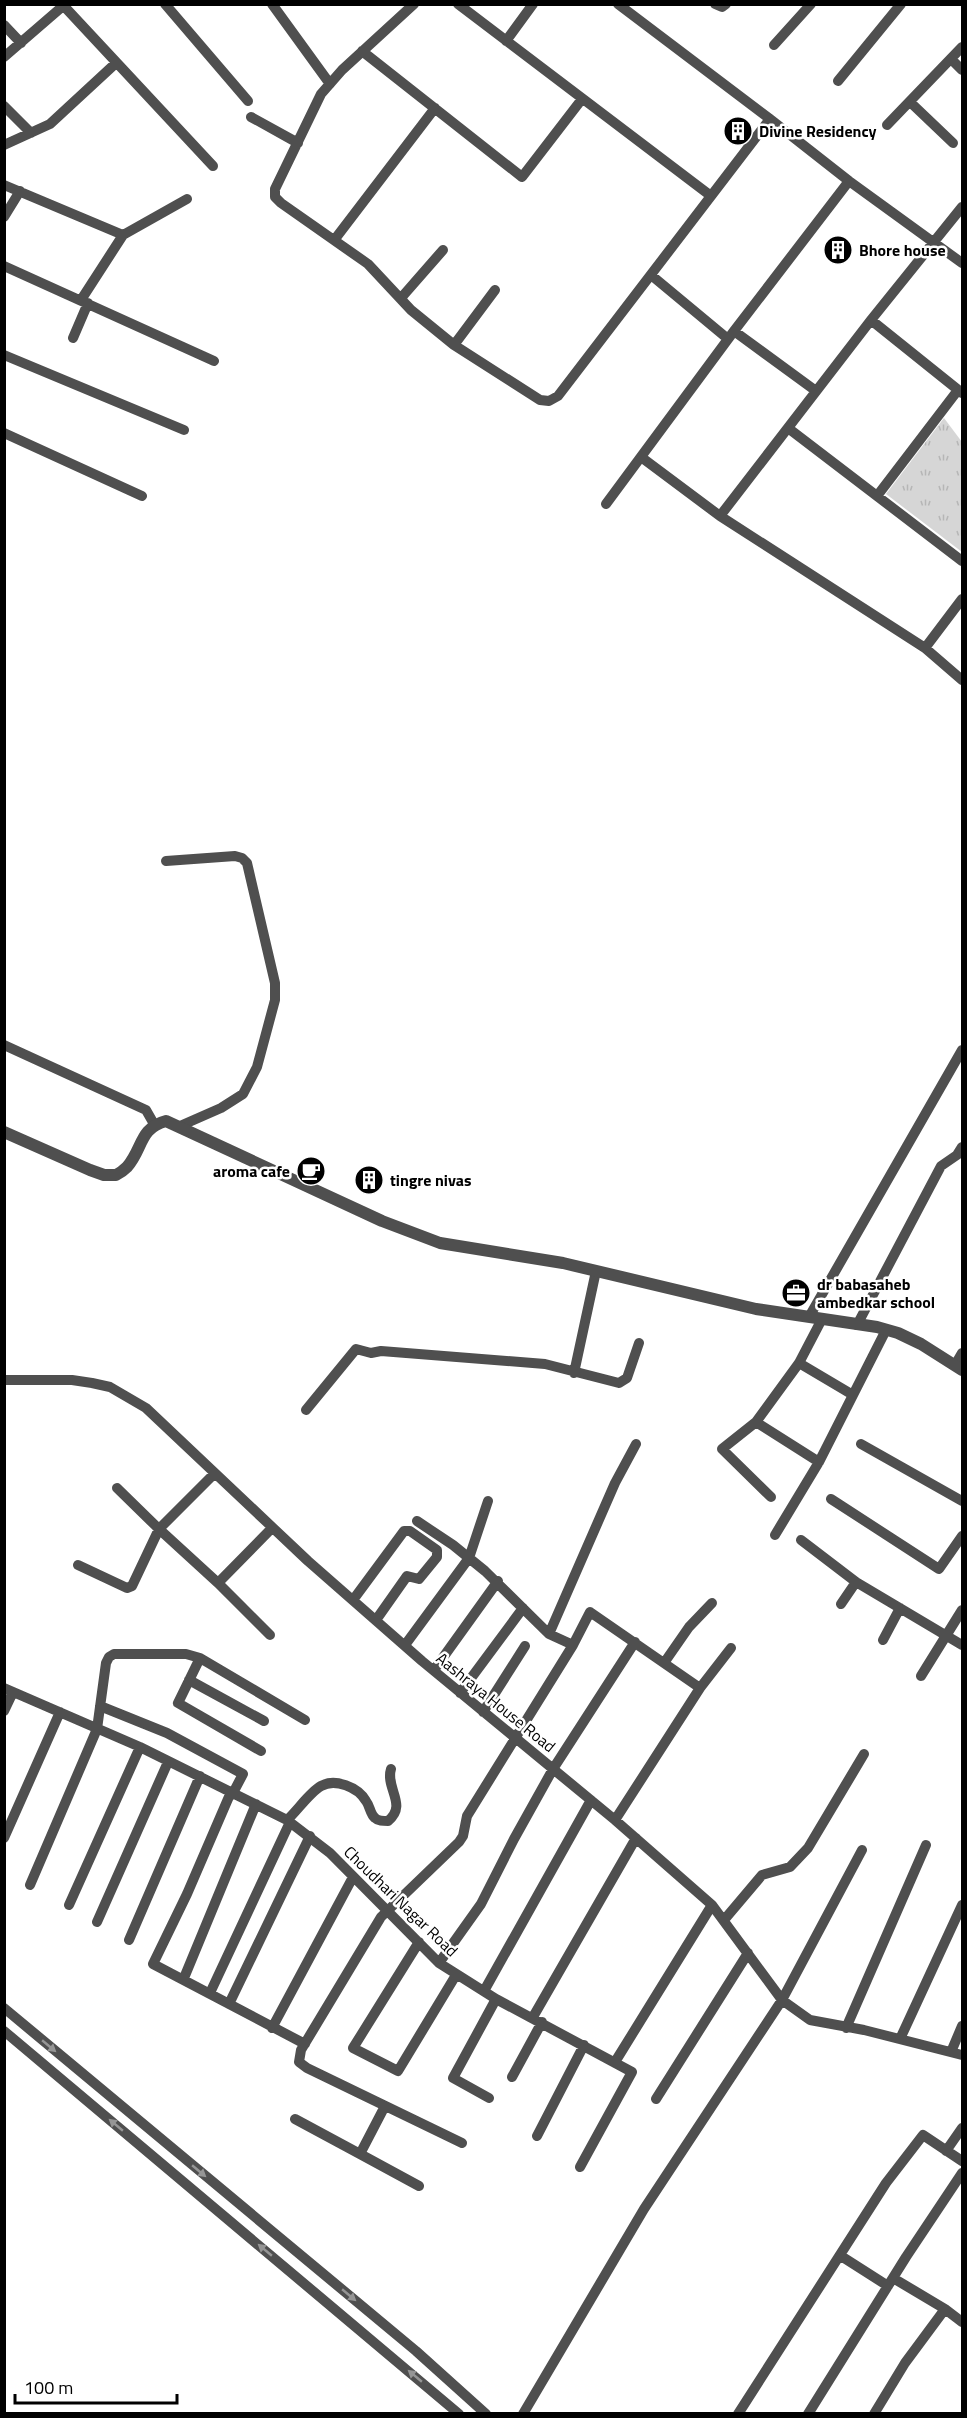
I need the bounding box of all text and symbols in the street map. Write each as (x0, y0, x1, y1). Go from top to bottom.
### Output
building icon: Divine Residency (722, 115, 754, 147)
place label: Divine Residency (759, 119, 877, 143)
building icon: Bhore house (822, 234, 854, 266)
place label: Bhore house (859, 238, 946, 262)
cafe icon: aroma cafe (295, 1155, 327, 1187)
place label: aroma cafe (213, 1159, 290, 1183)
building icon: tingre nivas (353, 1164, 385, 1196)
place label: tingre nivas (390, 1168, 472, 1192)
place label: dr babasaheb ambedkar school (817, 1272, 935, 1314)
office icon: dr babasaheb ambedkar school (780, 1277, 812, 1309)
street label: Aashraya House Road (431, 1646, 561, 1758)
street label: Choudhari Nagar Road (338, 1840, 464, 1962)
one-way arrow (41, 2039, 56, 2052)
one-way arrow (109, 2119, 124, 2132)
one-way arrow (191, 2164, 206, 2177)
one-way arrow (257, 2244, 273, 2257)
one-way arrow (341, 2289, 357, 2302)
scale bar (15, 2367, 177, 2405)
one-way arrow (408, 2370, 423, 2383)
text: 100 m (24, 2374, 73, 2401)

